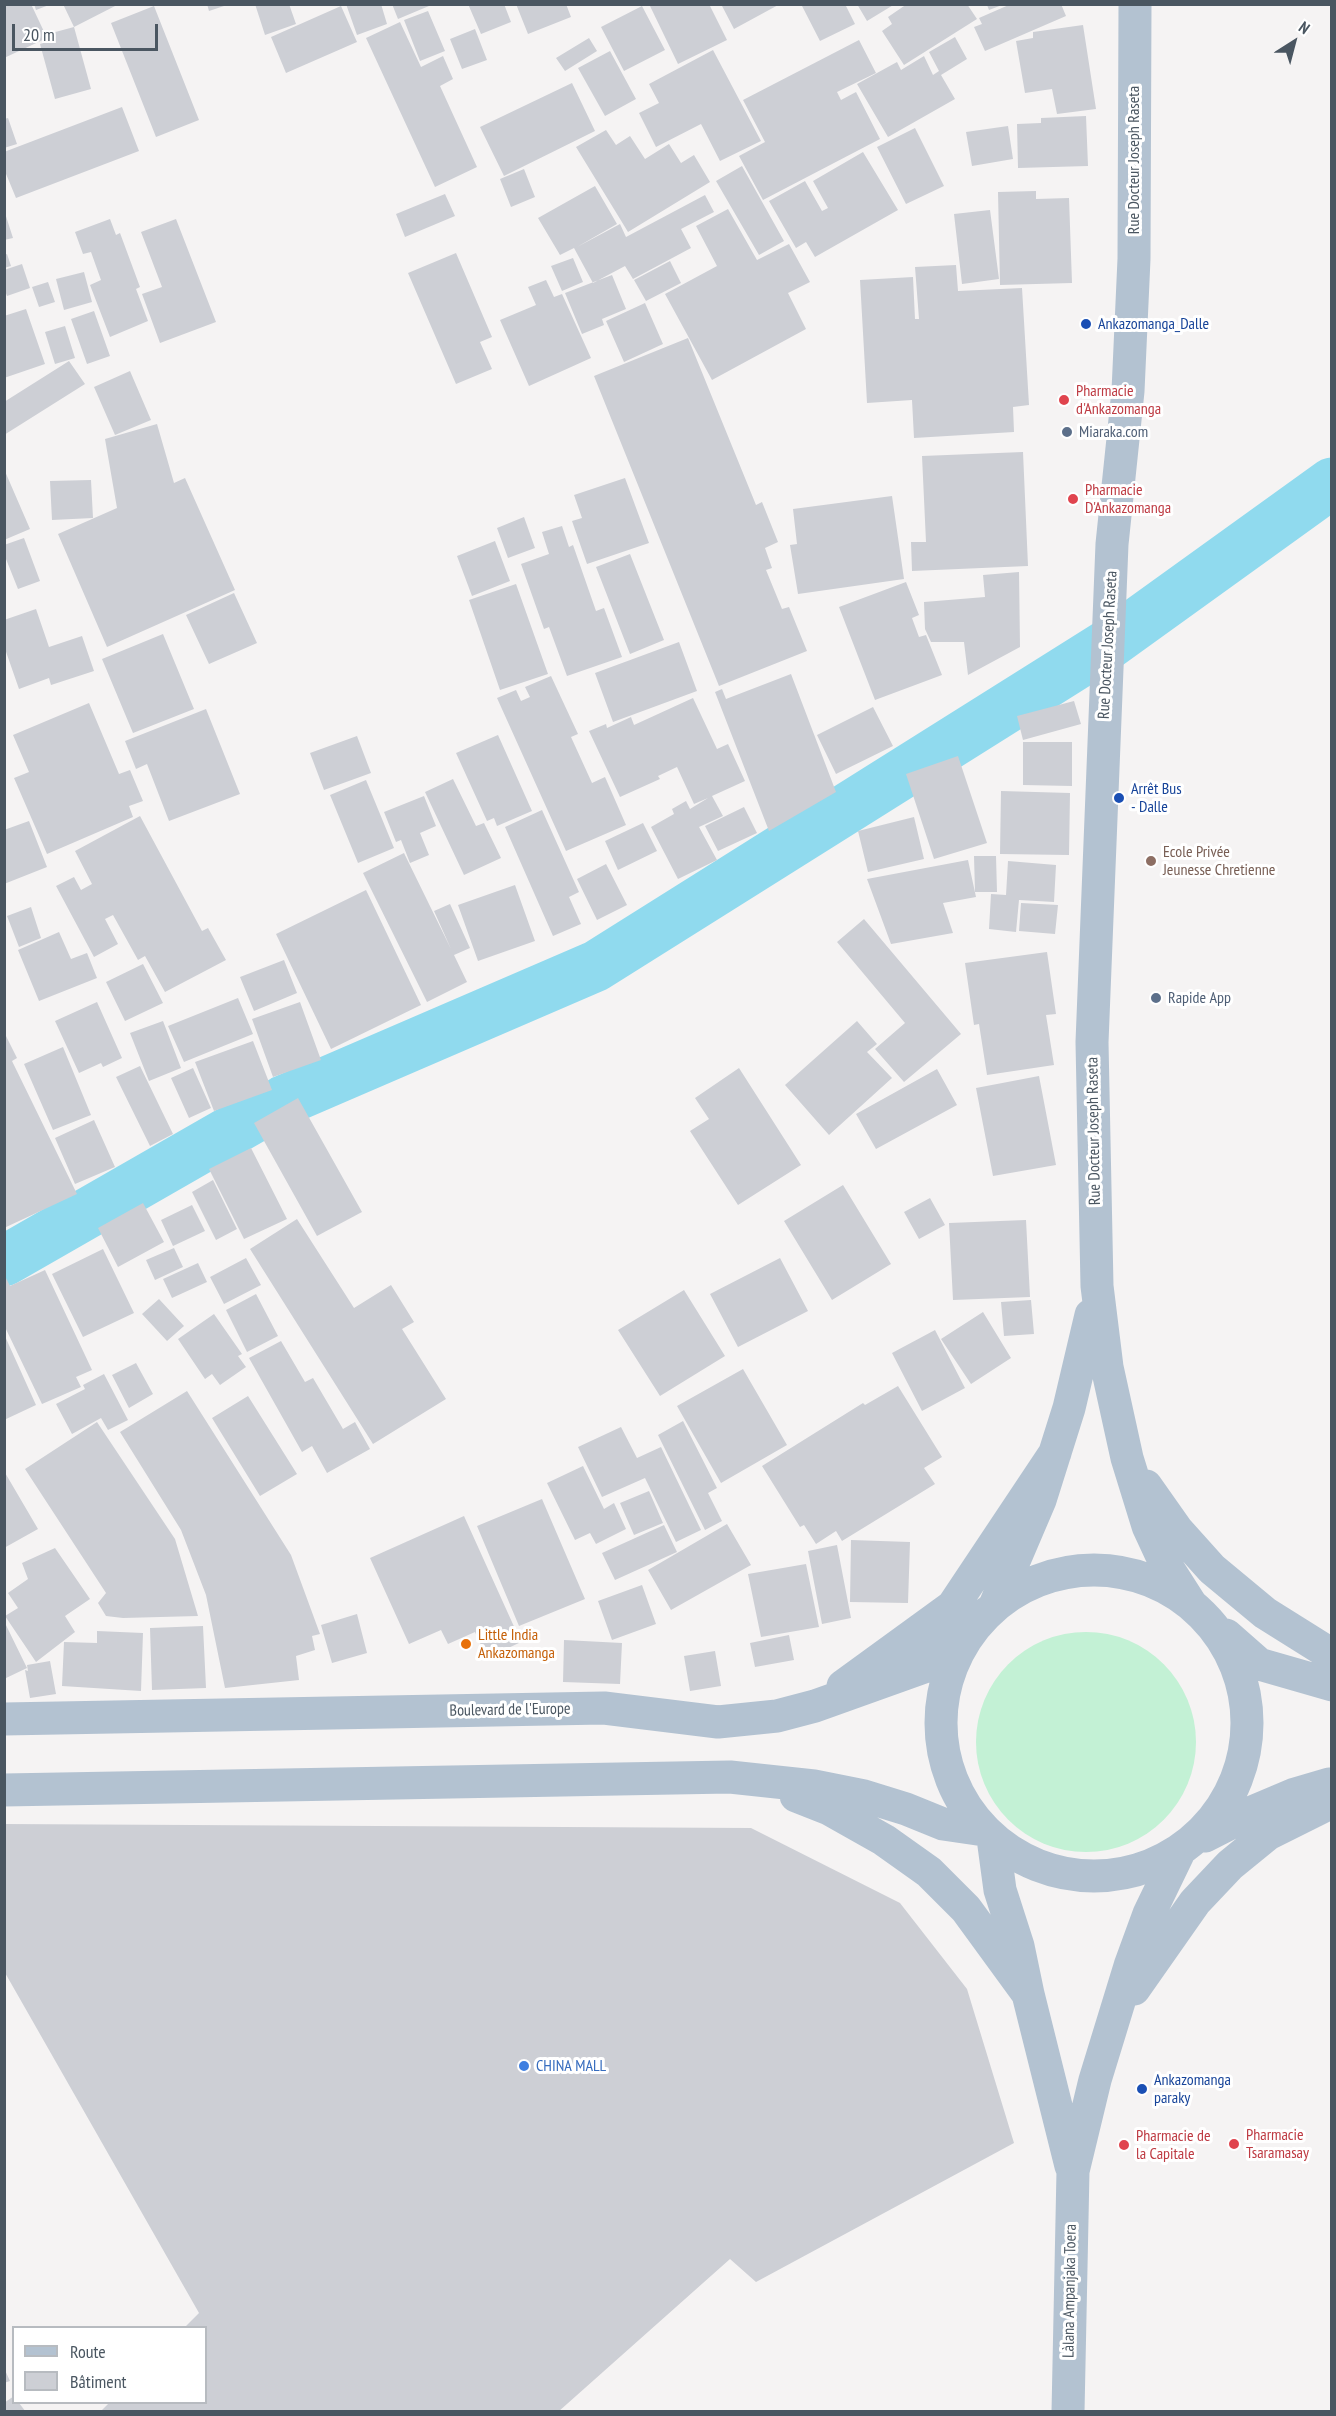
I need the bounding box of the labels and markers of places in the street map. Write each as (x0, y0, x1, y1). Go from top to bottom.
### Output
place label: Ankazomanga_Dalle (1098, 314, 1209, 334)
marker: Ankazomanga_Dalle (1079, 317, 1093, 331)
place label: Pharmacie d'Ankazomanga (1076, 381, 1161, 419)
marker: Pharmacie d'Ankazomanga (1057, 393, 1071, 407)
place label: Miaraka.com (1079, 422, 1148, 442)
marker: Miaraka.com (1060, 425, 1074, 439)
place label: Pharmacie D'Ankazomanga (1085, 480, 1171, 518)
marker: Pharmacie D'Ankazomanga (1066, 492, 1080, 506)
place label: Arrêt Bus - Dalle (1131, 779, 1182, 817)
marker: Arrêt Bus - Dalle (1112, 791, 1126, 805)
place label: Ecole Privée Jeunesse Chretienne (1163, 842, 1275, 880)
marker: Ecole Privée Jeunesse Chretienne (1144, 854, 1158, 868)
place label: Rapide App (1168, 988, 1231, 1008)
marker: Rapide App (1149, 991, 1163, 1005)
place label: Little India Ankazomanga (478, 1625, 555, 1663)
marker: Little India Ankazomanga (459, 1637, 473, 1651)
place label: CHINA MALL (536, 2056, 606, 2076)
marker: CHINA MALL (517, 2059, 531, 2073)
place label: Ankazomanga paraky (1154, 2070, 1231, 2108)
marker: Ankazomanga paraky (1135, 2082, 1149, 2096)
place label: Pharmacie Tsaramasay (1246, 2125, 1309, 2163)
place label: Pharmacie de la Capitale (1136, 2126, 1211, 2164)
marker: Pharmacie Tsaramasay (1227, 2137, 1241, 2151)
marker: Pharmacie de la Capitale (1117, 2138, 1131, 2152)

